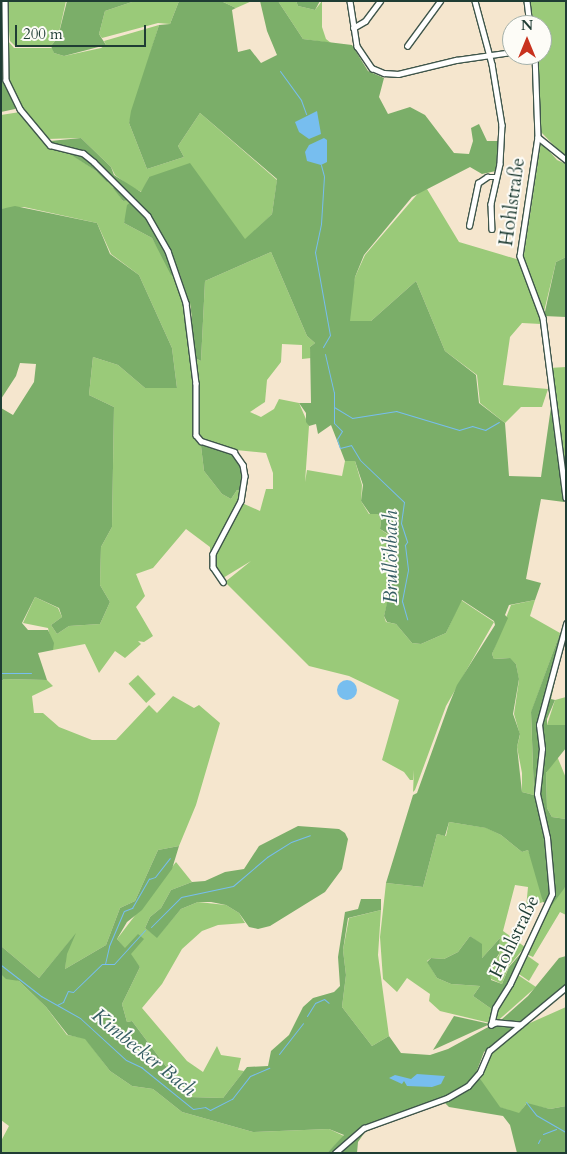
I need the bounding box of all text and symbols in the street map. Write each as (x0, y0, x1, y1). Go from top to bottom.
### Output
scale bar (18, 15, 149, 47)
north arrow (502, 15, 552, 65)
text: N (521, 16, 533, 35)
text: 200 m (23, 24, 63, 44)
street label: Hohlstraße (496, 156, 530, 248)
water label: Brullöhbach (378, 510, 402, 604)
street label: Hohlstraße (485, 892, 545, 982)
water label: Kimbecker Bach (87, 1003, 201, 1101)

